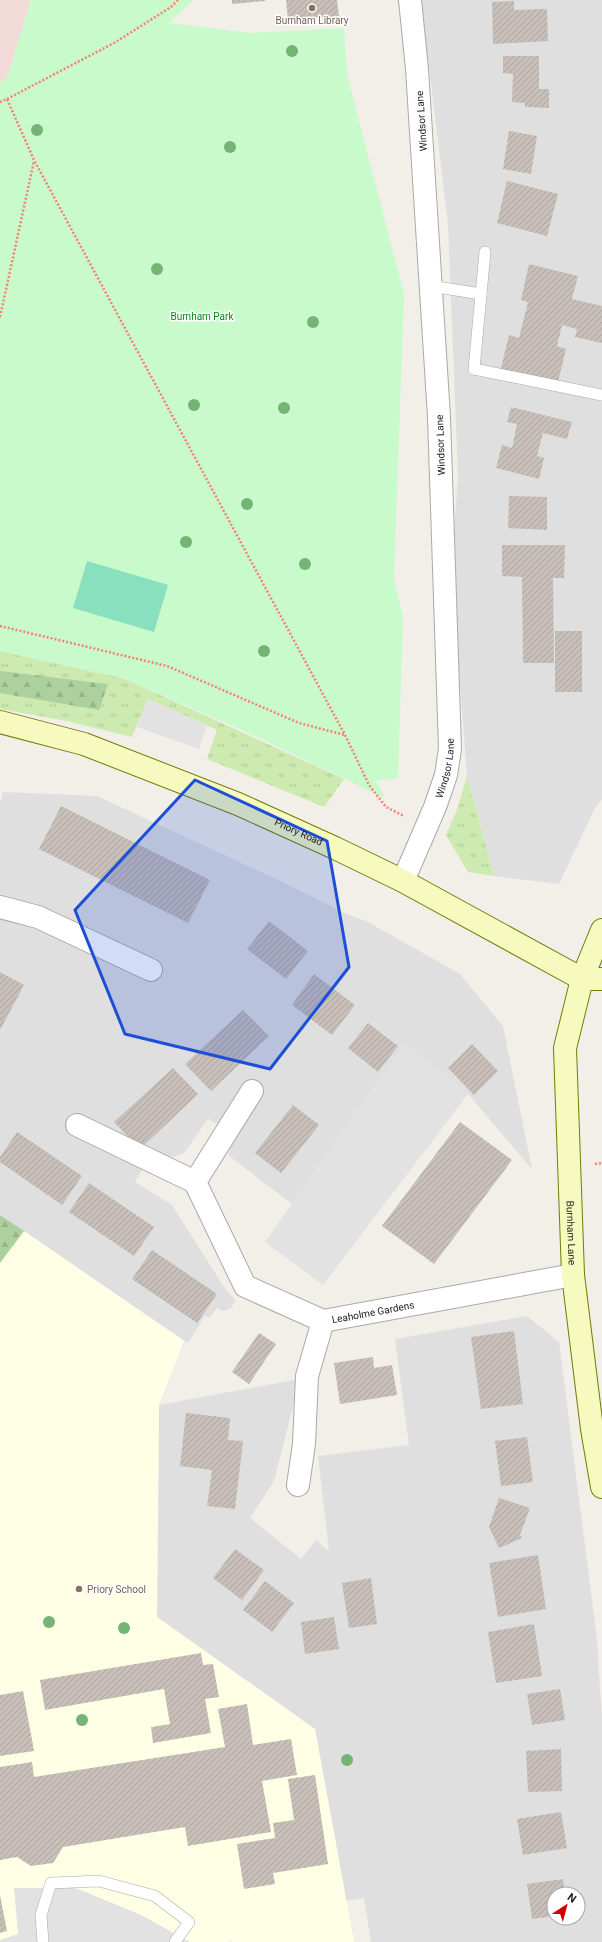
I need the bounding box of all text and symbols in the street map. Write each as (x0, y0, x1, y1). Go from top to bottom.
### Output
marker: Burnham Library (307, 3, 317, 13)
place label: Burnham Library (275, 15, 349, 26)
street label: Windsor Lane (414, 90, 429, 152)
park label: Burnham Park (170, 311, 234, 322)
street label: Windsor Lane (434, 414, 447, 476)
street label: Windsor Lane (433, 738, 456, 800)
street label: Priory Road (273, 816, 324, 848)
street label: Burnham Lane (564, 1200, 578, 1265)
street label: Leaholme Gardens (331, 1299, 415, 1325)
marker: Priory School (74, 1584, 84, 1594)
place label: Priory School (87, 1584, 146, 1595)
north arrow (546, 1886, 586, 1926)
text: N (565, 1891, 579, 1906)

